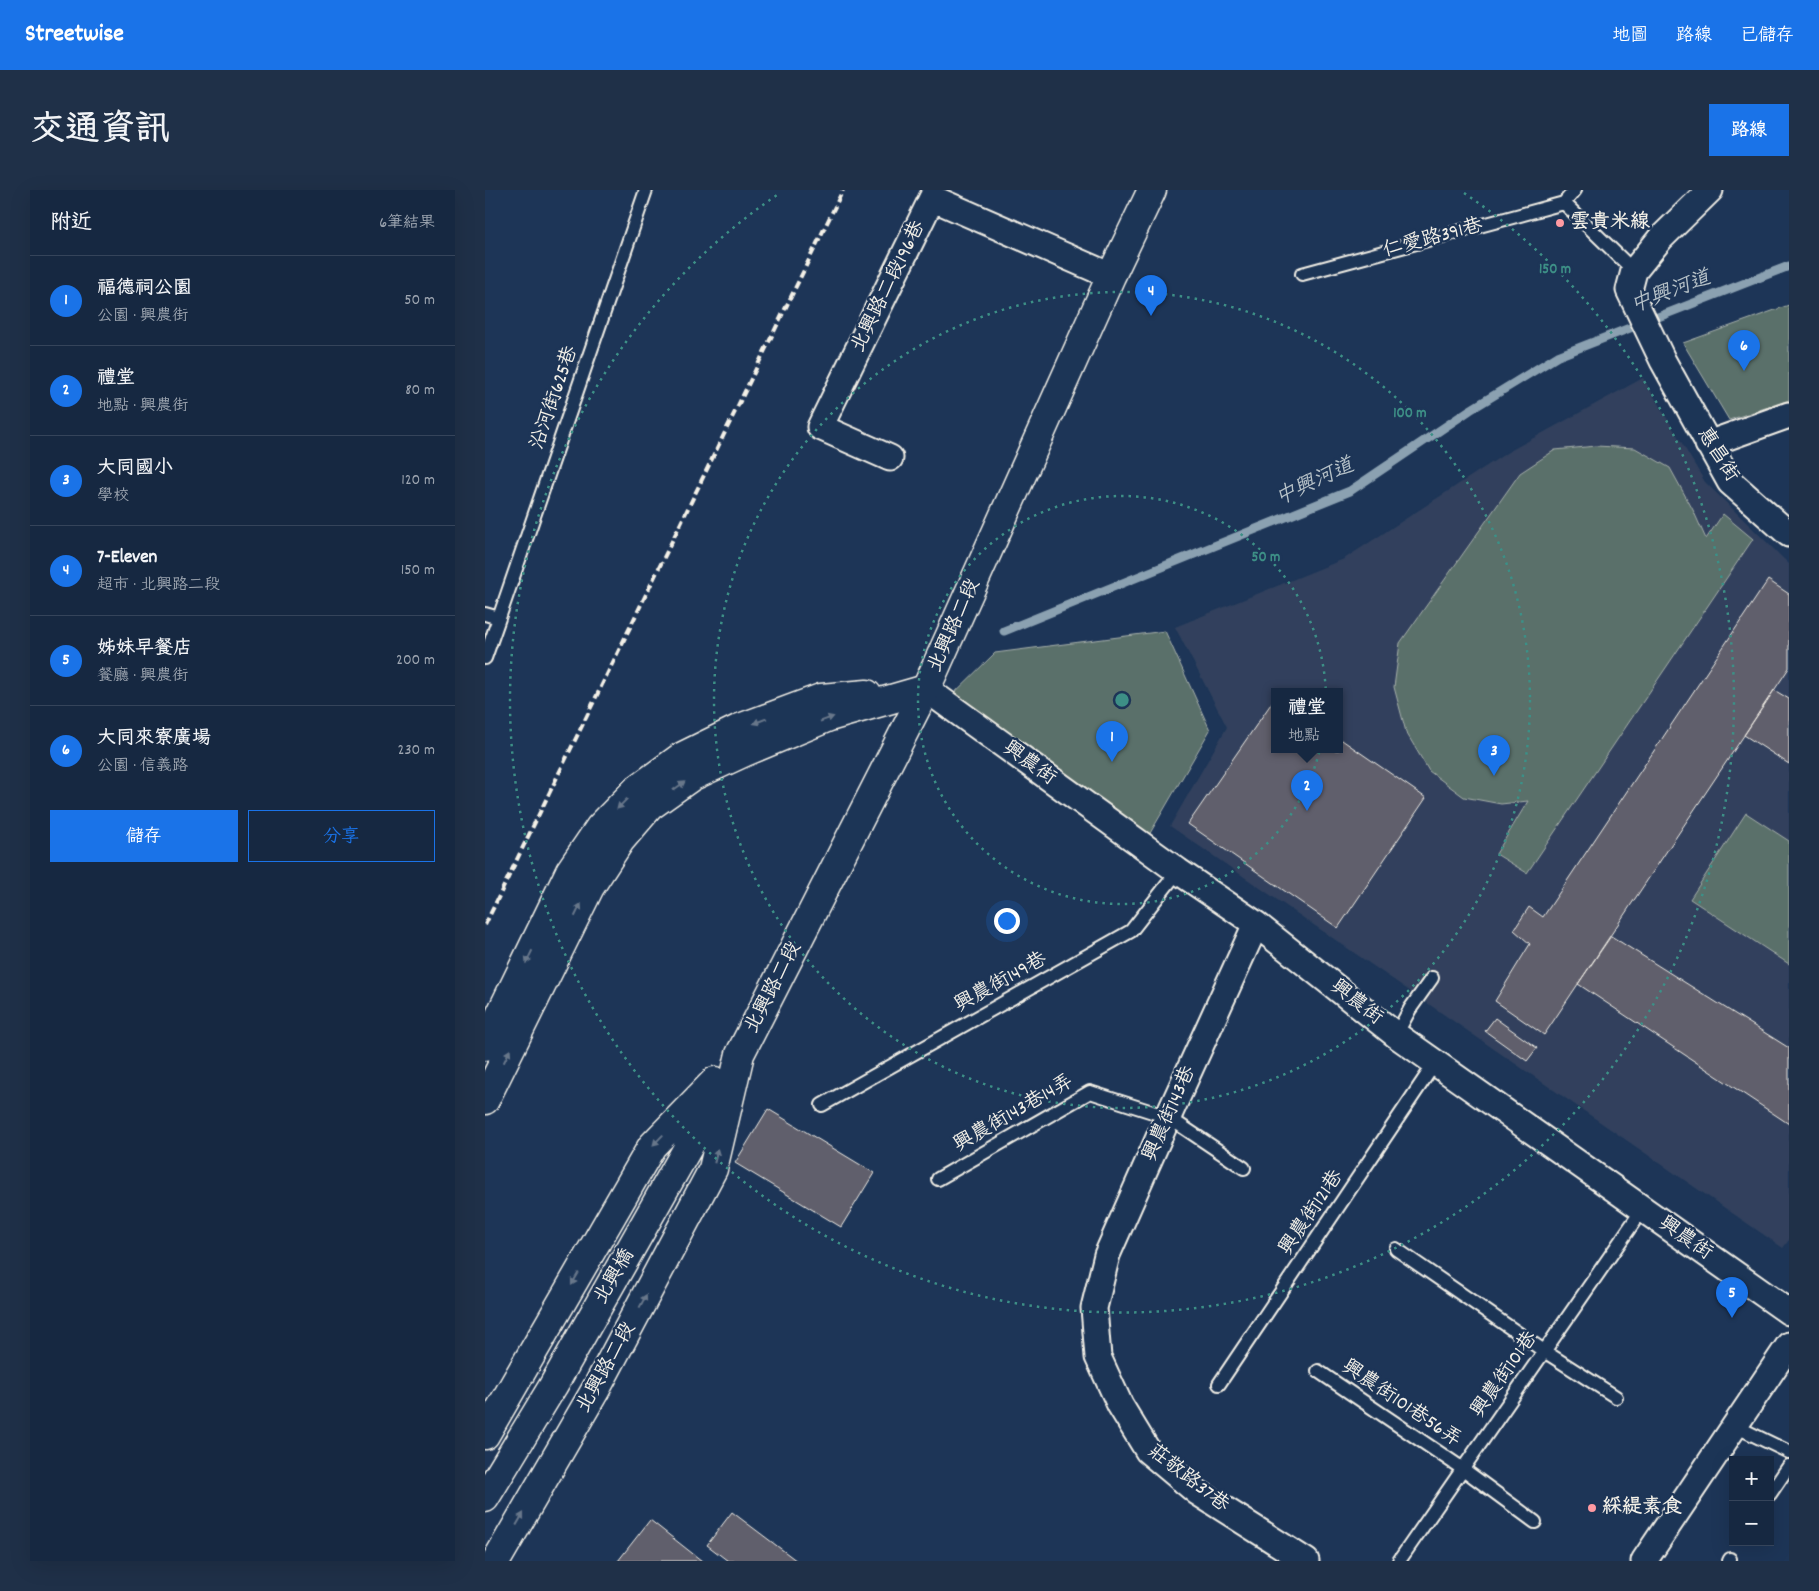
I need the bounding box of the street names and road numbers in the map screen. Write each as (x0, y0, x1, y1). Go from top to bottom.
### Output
street label: 仁愛路391巷 (1380, 212, 1487, 266)
street label: 北興路二段196巷 (845, 216, 933, 358)
street label: 沿河街625巷 (524, 342, 586, 454)
street label: 惠昌街 (1689, 422, 1745, 488)
street label: 北興路二段 (922, 575, 988, 677)
street label: 興農街 (997, 735, 1061, 793)
street label: 北興路二段 (739, 937, 809, 1039)
street label: 興農街149巷 (950, 946, 1053, 1020)
street label: 興農街 (1324, 973, 1388, 1033)
street label: 興農街143巷 (1137, 1061, 1204, 1166)
street label: 興農街143巷14弄 (949, 1068, 1079, 1160)
street label: 興農街121巷 (1273, 1164, 1351, 1261)
street label: 興農街 (1652, 1210, 1718, 1268)
street label: 北興橋 (588, 1244, 642, 1310)
street label: 北興路二段 (571, 1317, 643, 1419)
street label: 興農街101巷 (1465, 1325, 1546, 1424)
street label: 興農街101巷56弄 (1336, 1354, 1466, 1454)
street label: 莊敬路37巷 (1141, 1438, 1235, 1520)

